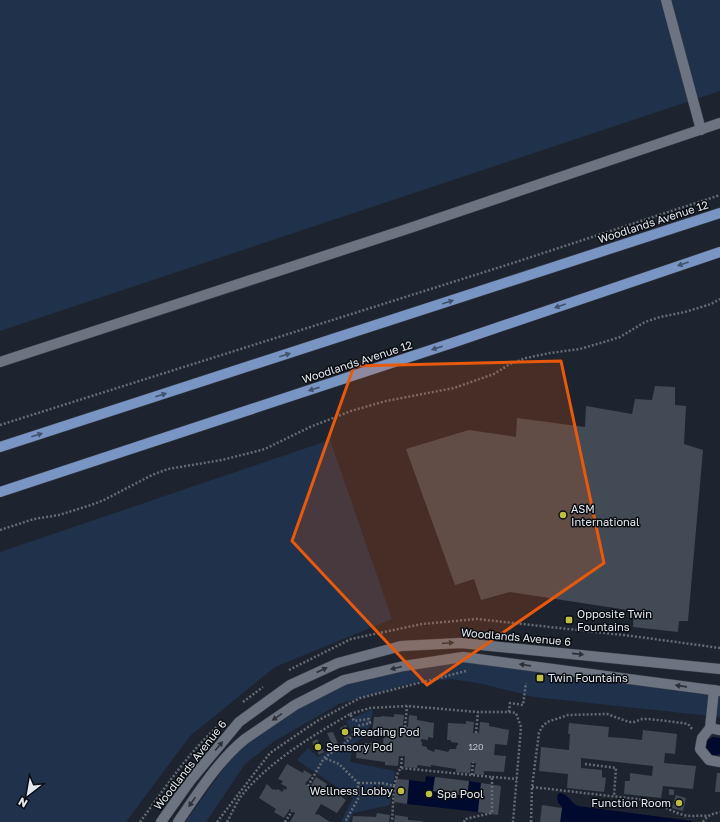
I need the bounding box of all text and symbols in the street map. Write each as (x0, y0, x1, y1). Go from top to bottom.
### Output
street label: Woodlands Avenue 12 (596, 198, 710, 246)
one-way arrow (677, 262, 689, 268)
one-way arrow (443, 299, 455, 305)
one-way arrow (554, 304, 566, 310)
street label: Woodlands Avenue 12 (300, 338, 414, 386)
one-way arrow (431, 345, 443, 351)
one-way arrow (279, 352, 291, 358)
one-way arrow (307, 386, 319, 392)
one-way arrow (155, 392, 167, 398)
one-way arrow (31, 432, 43, 438)
place label: ASM International (571, 502, 640, 528)
marker: ASM International (558, 510, 568, 520)
place label: Opposite Twin Fountains (577, 607, 652, 633)
marker: Opposite Twin Fountains (564, 615, 574, 625)
street label: Woodlands Avenue 6 (461, 625, 572, 648)
one-way arrow (442, 640, 454, 647)
one-way arrow (571, 651, 584, 658)
one-way arrow (519, 662, 531, 668)
one-way arrow (390, 665, 402, 671)
one-way arrow (316, 667, 328, 673)
place label: Twin Fountains (548, 671, 628, 684)
marker: Twin Fountains (535, 673, 545, 683)
one-way arrow (675, 683, 687, 689)
one-way arrow (272, 713, 282, 721)
street label: Woodlands Avenue 6 (151, 717, 229, 812)
place label: Reading Pod (353, 725, 419, 738)
marker: Reading Pod (340, 727, 350, 737)
place label: Sensory Pod (326, 740, 393, 753)
one-way arrow (214, 741, 223, 752)
house number: 120 (468, 741, 484, 752)
marker: Sensory Pod (313, 742, 323, 752)
north arrow (8, 774, 48, 814)
place label: Wellness Lobby (310, 784, 393, 797)
marker: Wellness Lobby (396, 786, 406, 796)
place label: Spa Pool (437, 787, 484, 800)
marker: Spa Pool (424, 789, 434, 799)
text: N (16, 795, 30, 811)
place label: Function Room (591, 796, 671, 809)
one-way arrow (188, 797, 196, 807)
marker: Function Room (674, 798, 684, 808)

